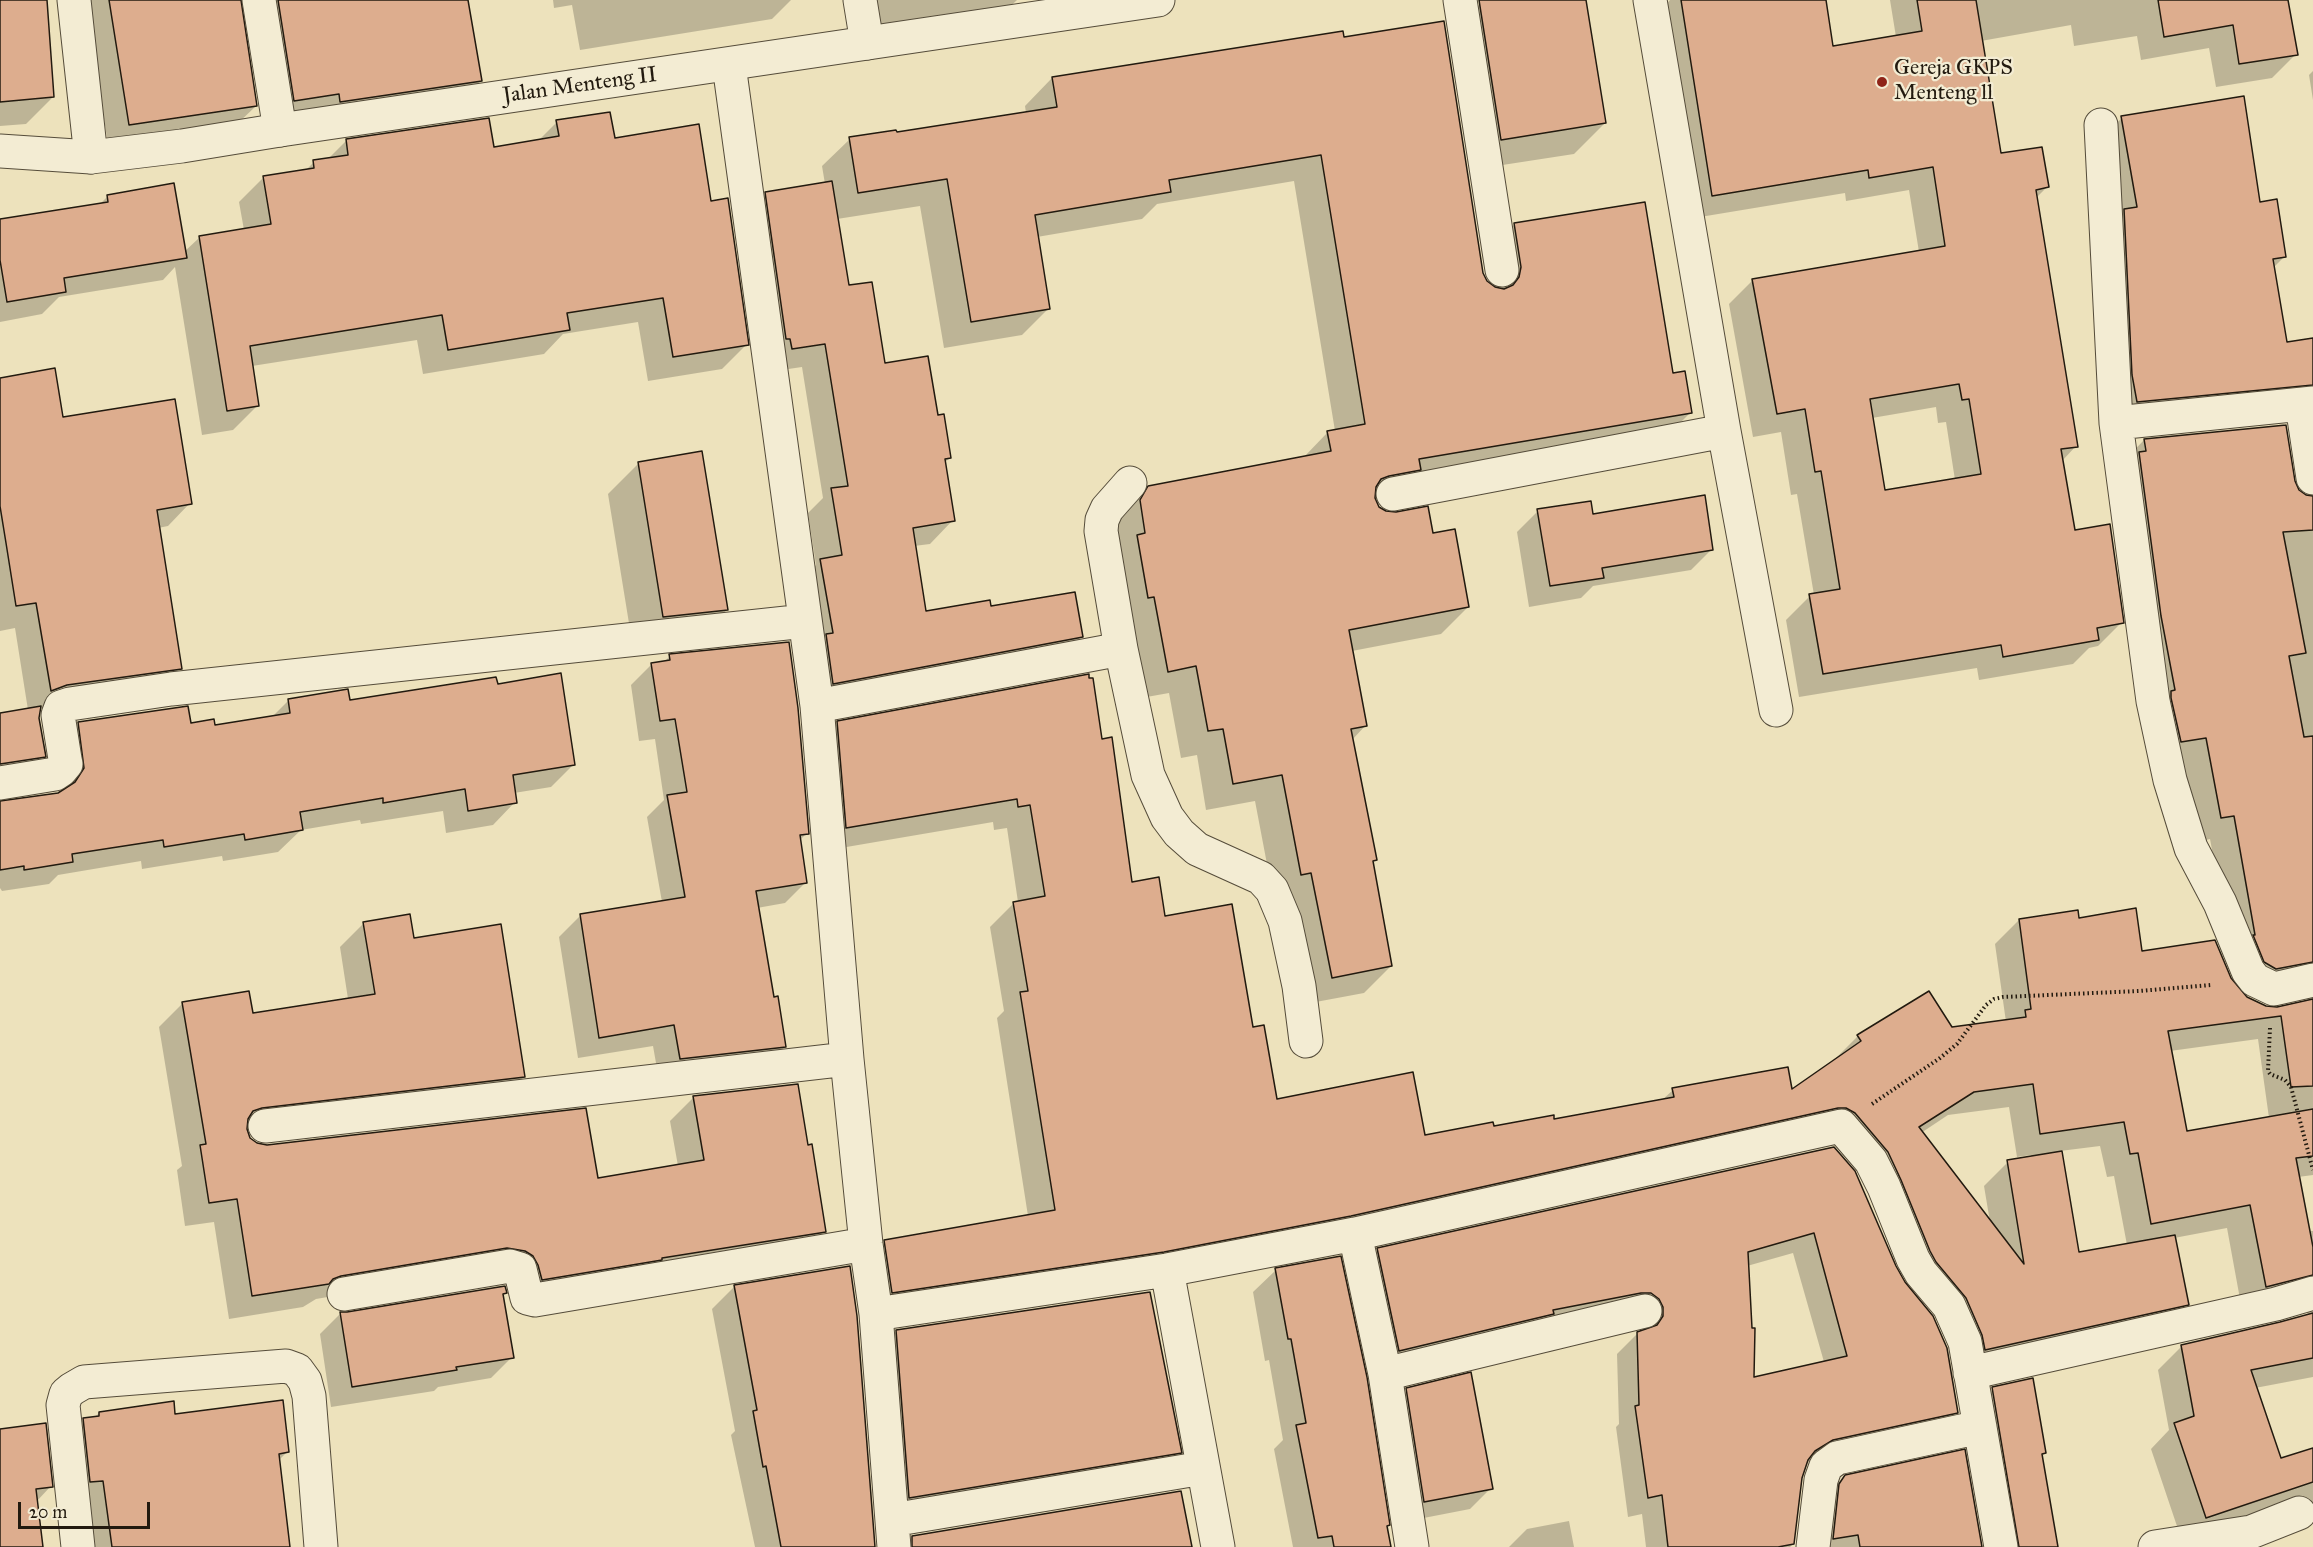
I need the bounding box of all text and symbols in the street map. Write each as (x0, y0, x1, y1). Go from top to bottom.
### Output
place label: Gereja GKPS Menteng ll (1894, 56, 2013, 107)
street label: Jalan Menteng II (501, 62, 659, 110)
marker: Gereja GKPS Menteng ll (1875, 75, 1889, 89)
scale bar (21, 1490, 153, 1528)
text: 20 m (29, 1501, 67, 1523)

